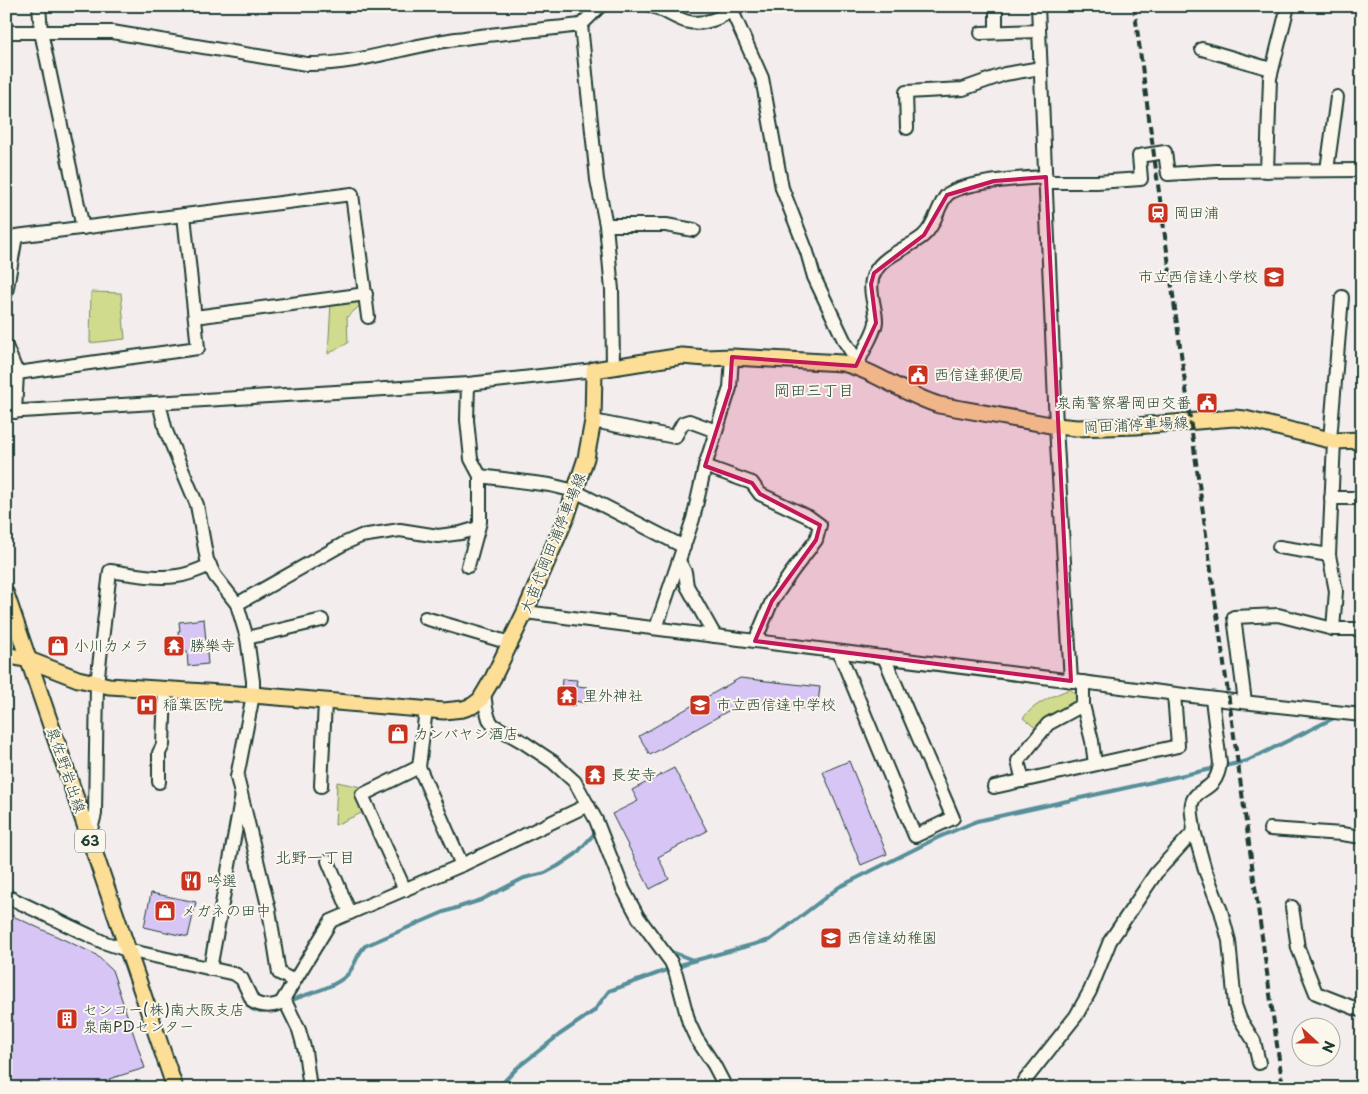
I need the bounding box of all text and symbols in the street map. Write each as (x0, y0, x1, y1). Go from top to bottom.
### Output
place label: 岡田浦 (1174, 200, 1219, 223)
station icon: 岡田浦 (1146, 201, 1170, 225)
place label: 市立西信達小学校 (1138, 264, 1258, 287)
school or university icon: 市立西信達小学校 (1262, 265, 1286, 289)
place label: 西信達郵便局 (934, 362, 1024, 385)
public building icon: 西信達郵便局 (906, 363, 930, 387)
district label: 岡田三丁目 (774, 377, 854, 401)
place label: 泉南警察署岡田交番 (1056, 390, 1191, 413)
public building icon: 泉南警察署岡田交番 (1195, 391, 1219, 415)
street label: 岡田浦停車場線 (1083, 409, 1189, 438)
street label: 大苗代岡田浦停車場線 (513, 469, 590, 616)
place label: 小川カメラ (74, 633, 149, 656)
place label: 勝樂寺 (190, 633, 235, 656)
shop icon: 小川カメラ (46, 634, 70, 658)
temple icon: 勝樂寺 (162, 634, 186, 658)
place label: 里外神社 (583, 683, 643, 706)
temple icon: 里外神社 (555, 684, 579, 708)
place label: 稲葉医院 (163, 692, 223, 715)
place label: 市立西信達中学校 (716, 692, 836, 715)
hospital icon: 稲葉医院 (135, 693, 159, 717)
school or university icon: 市立西信達中学校 (688, 693, 712, 717)
place label: カンバヤシ酒店 (414, 721, 518, 744)
shop icon: カンバヤシ酒店 (386, 722, 410, 746)
street label: 泉佐野岩出線 (42, 723, 93, 816)
place label: 長安寺 (611, 762, 656, 785)
temple icon: 長安寺 (583, 763, 607, 787)
road number: 63 (75, 829, 105, 852)
district label: 北野一丁目 (275, 844, 355, 868)
place label: 吟選 (207, 868, 237, 891)
restaurant icon: 吟選 (179, 869, 203, 893)
place label: メガネの田中 (181, 898, 271, 921)
shop icon: メガネの田中 (153, 899, 177, 923)
place label: 西信達幼稚園 (847, 925, 937, 948)
school or university icon: 西信達幼稚園 (819, 926, 843, 950)
place label: センコー(株)南大阪支店 泉南PDセンター (83, 997, 245, 1037)
building icon: センコー(株)南大阪支店 泉南PDセンター (55, 1007, 79, 1031)
north arrow (1290, 1016, 1340, 1066)
text: N (1317, 1038, 1340, 1056)

